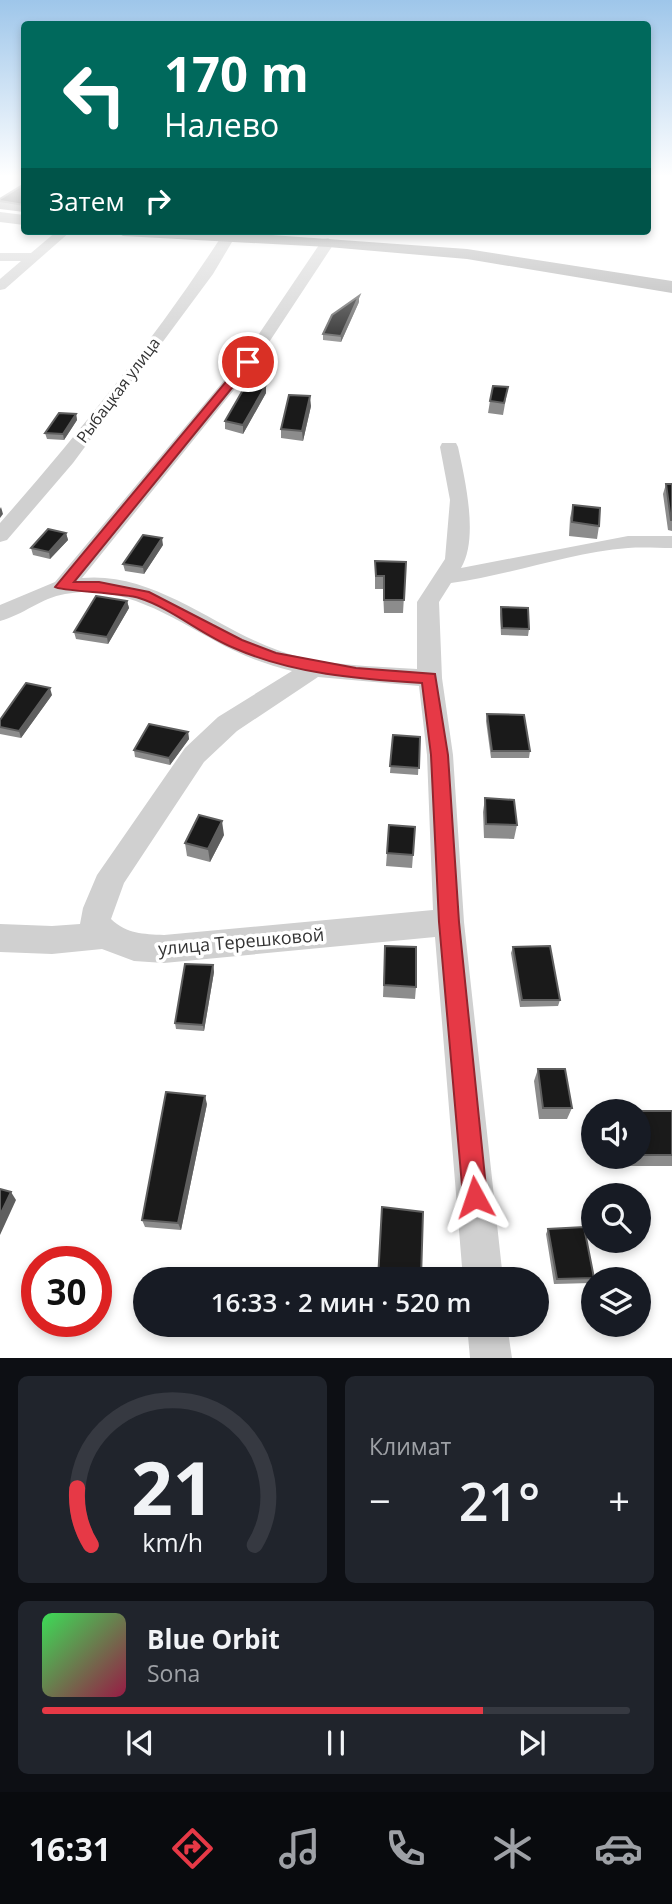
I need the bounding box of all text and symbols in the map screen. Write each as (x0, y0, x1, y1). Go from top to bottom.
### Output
text: 170 m (164, 40, 309, 106)
icon: left (49, 49, 140, 140)
text: Налево (164, 103, 279, 146)
icon: right (139, 182, 177, 220)
text: Затем (49, 183, 125, 219)
pin (218, 332, 278, 392)
street label: Рыбацкая улица (71, 333, 165, 447)
icon: arrive (229, 343, 267, 381)
street label: улица Терешковой (157, 922, 325, 960)
map controls (581, 1099, 651, 1337)
button: sound (581, 1099, 651, 1169)
position arrow (438, 1160, 512, 1234)
button: search (581, 1183, 651, 1253)
speed limit sign: 30 (21, 1246, 112, 1337)
button: layers (581, 1267, 651, 1337)
text: 16:33 · 2 мин · 520 m (211, 1284, 471, 1320)
text: Климат (369, 1430, 451, 1462)
text: 21 (131, 1438, 214, 1537)
text: 21° (459, 1465, 540, 1536)
text: − (369, 1474, 391, 1526)
text: + (608, 1474, 630, 1526)
text: km/h (142, 1525, 203, 1559)
text: Blue Orbit (147, 1621, 280, 1657)
text: Sona (147, 1657, 200, 1689)
icon: previous (121, 1724, 159, 1762)
icon: pause (317, 1724, 355, 1762)
icon: next (513, 1724, 551, 1762)
icon: directions (168, 1824, 217, 1873)
icon: music (275, 1824, 324, 1873)
icon: phone (381, 1824, 430, 1873)
icon: climate (488, 1824, 537, 1873)
icon: car (594, 1824, 643, 1873)
text: 16:31 (29, 1827, 111, 1870)

